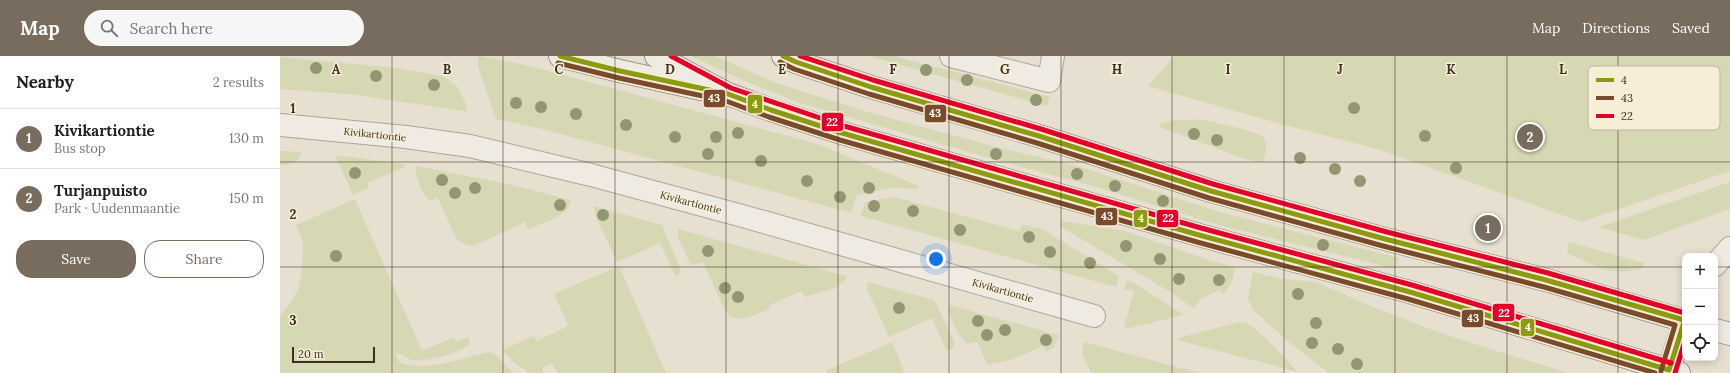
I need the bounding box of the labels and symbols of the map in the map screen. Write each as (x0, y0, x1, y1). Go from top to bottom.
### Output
text: A (332, 61, 341, 78)
text: B (443, 61, 452, 78)
text: C (555, 61, 564, 78)
text: D (665, 61, 675, 78)
text: E (778, 61, 786, 78)
text: F (889, 61, 897, 78)
text: G (1000, 61, 1010, 78)
text: H (1112, 61, 1122, 78)
text: I (1225, 61, 1231, 78)
text: J (1337, 61, 1343, 78)
text: K (1446, 61, 1456, 78)
text: L (1559, 61, 1567, 78)
legend (1588, 66, 1720, 130)
text: 4 (1621, 73, 1627, 87)
line badge: 43 (703, 89, 726, 108)
text: 43 (708, 91, 720, 105)
text: 43 (1621, 91, 1633, 105)
line badge: 4 (747, 94, 763, 114)
text: 4 (752, 97, 758, 111)
text: 1 (290, 100, 296, 117)
line badge: 43 (924, 104, 947, 123)
text: 43 (929, 106, 941, 120)
text: 22 (1621, 109, 1633, 123)
line badge: 22 (821, 112, 844, 132)
text: 22 (826, 115, 838, 129)
pin: 2 (1517, 122, 1543, 152)
street label: Kivikartiontie (343, 125, 408, 144)
street label: Kivikartiontie (659, 188, 724, 217)
text: 2 (290, 206, 297, 223)
line badge: 43 (1095, 207, 1118, 226)
text: 43 (1101, 209, 1113, 223)
line badge: 4 (1133, 209, 1148, 228)
line badge: 22 (1156, 209, 1179, 228)
text: 4 (1138, 211, 1144, 225)
text: 22 (1162, 211, 1174, 225)
pin: 1 (1475, 213, 1501, 243)
your location (926, 249, 946, 269)
street label: Kivikartiontie (971, 276, 1036, 306)
line badge: 22 (1492, 303, 1515, 322)
text: 22 (1498, 306, 1510, 320)
line badge: 43 (1461, 309, 1484, 328)
text: 43 (1467, 311, 1479, 325)
text: 3 (289, 312, 297, 329)
line badge: 4 (1520, 318, 1535, 337)
text: 4 (1525, 320, 1531, 334)
scale bar (292, 345, 375, 364)

